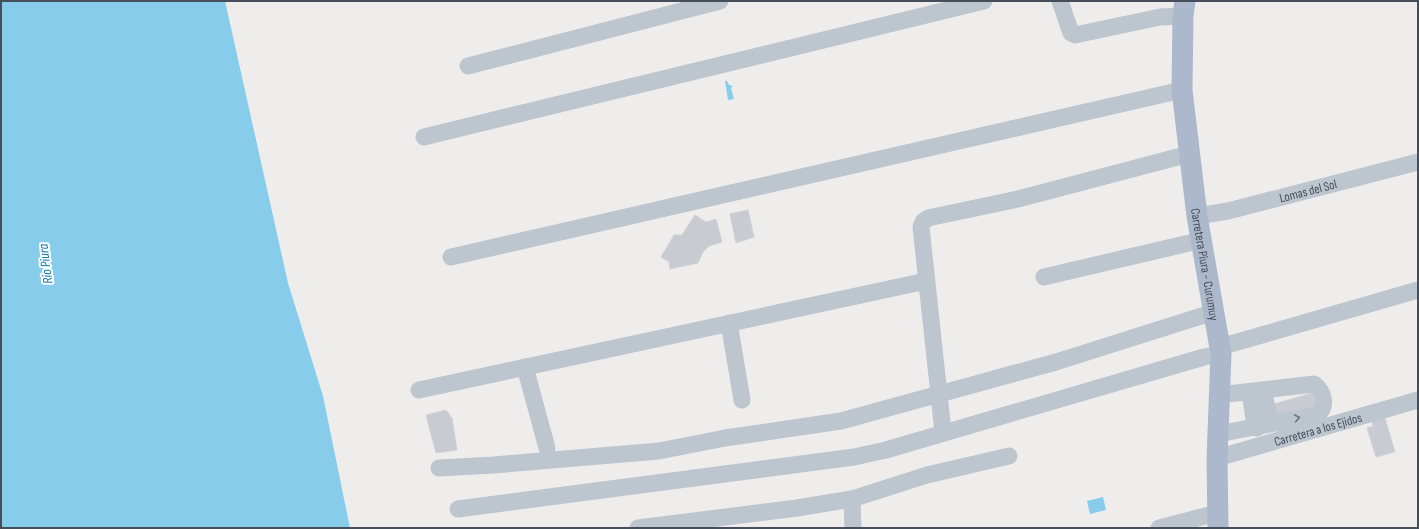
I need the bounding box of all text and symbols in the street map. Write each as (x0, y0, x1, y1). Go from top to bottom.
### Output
street label: Lomas del Sol (1278, 176, 1339, 206)
street label: Carretera Piura - Curumuy (1187, 207, 1222, 322)
water label: Río Piura (35, 243, 56, 285)
street label: Carretera a los Ejidos (1272, 410, 1364, 450)
one-way arrow (1294, 414, 1300, 423)

